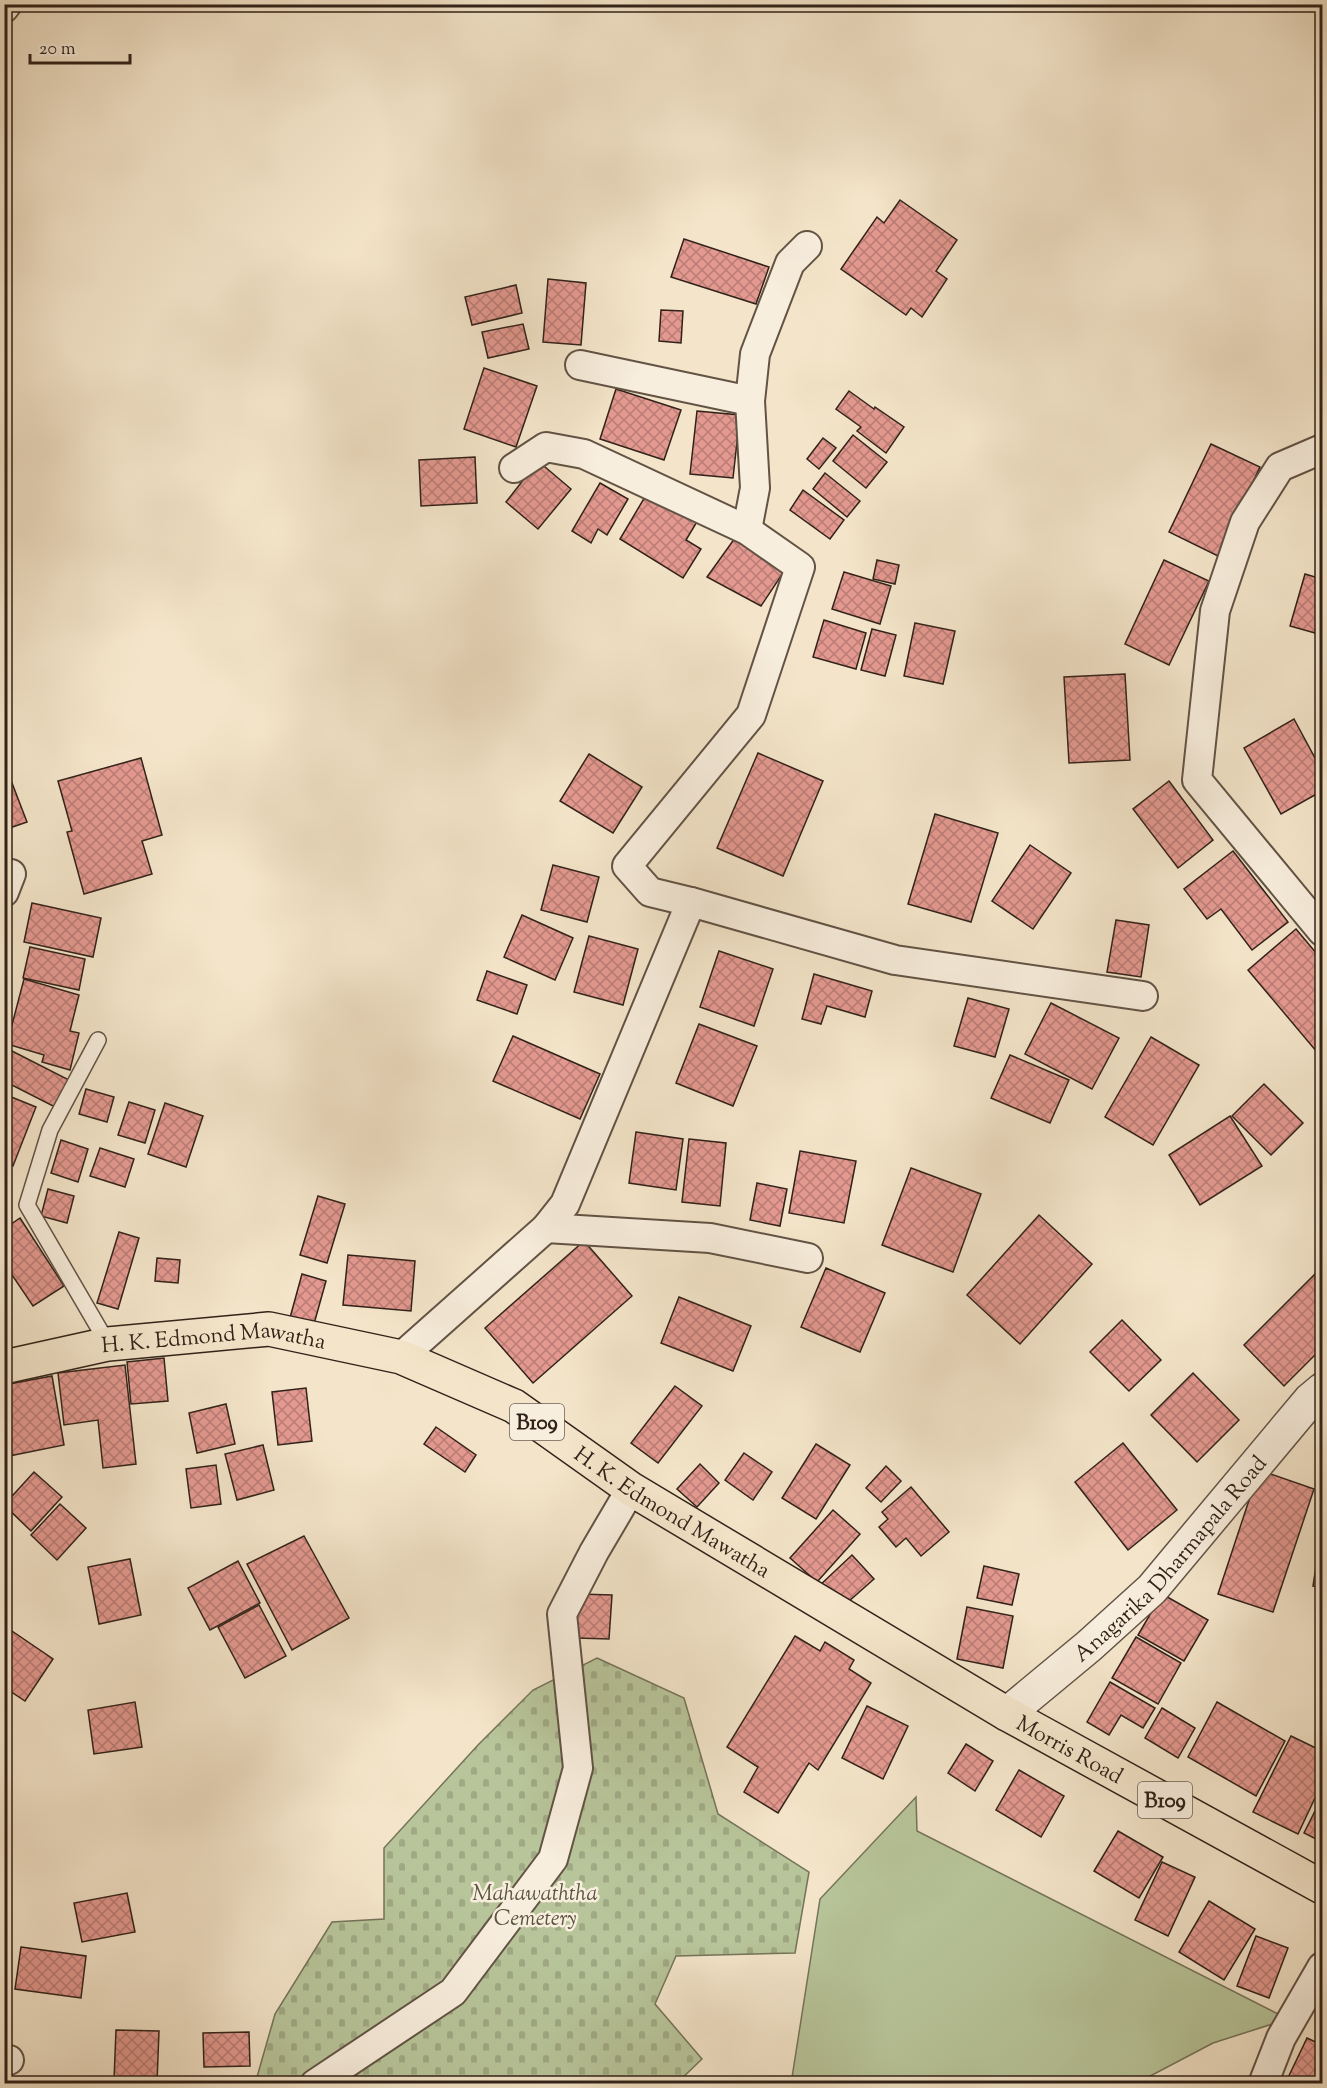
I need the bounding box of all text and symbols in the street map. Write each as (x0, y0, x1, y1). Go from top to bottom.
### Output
scale bar (30, 27, 130, 65)
text: 20 m (39, 37, 76, 63)
street label: H. K. Edmond Mawatha (100, 1316, 329, 1364)
road number: B109 (510, 1404, 564, 1440)
street label: H. K. Edmond Mawatha (566, 1440, 775, 1588)
street label: Anagarika Dharmapala Road (1068, 1450, 1276, 1671)
street label: Morris Road (1009, 1709, 1128, 1794)
road number: B109 (1138, 1782, 1192, 1818)
park label: Mahawaththa Cemetery (472, 1879, 598, 1936)

